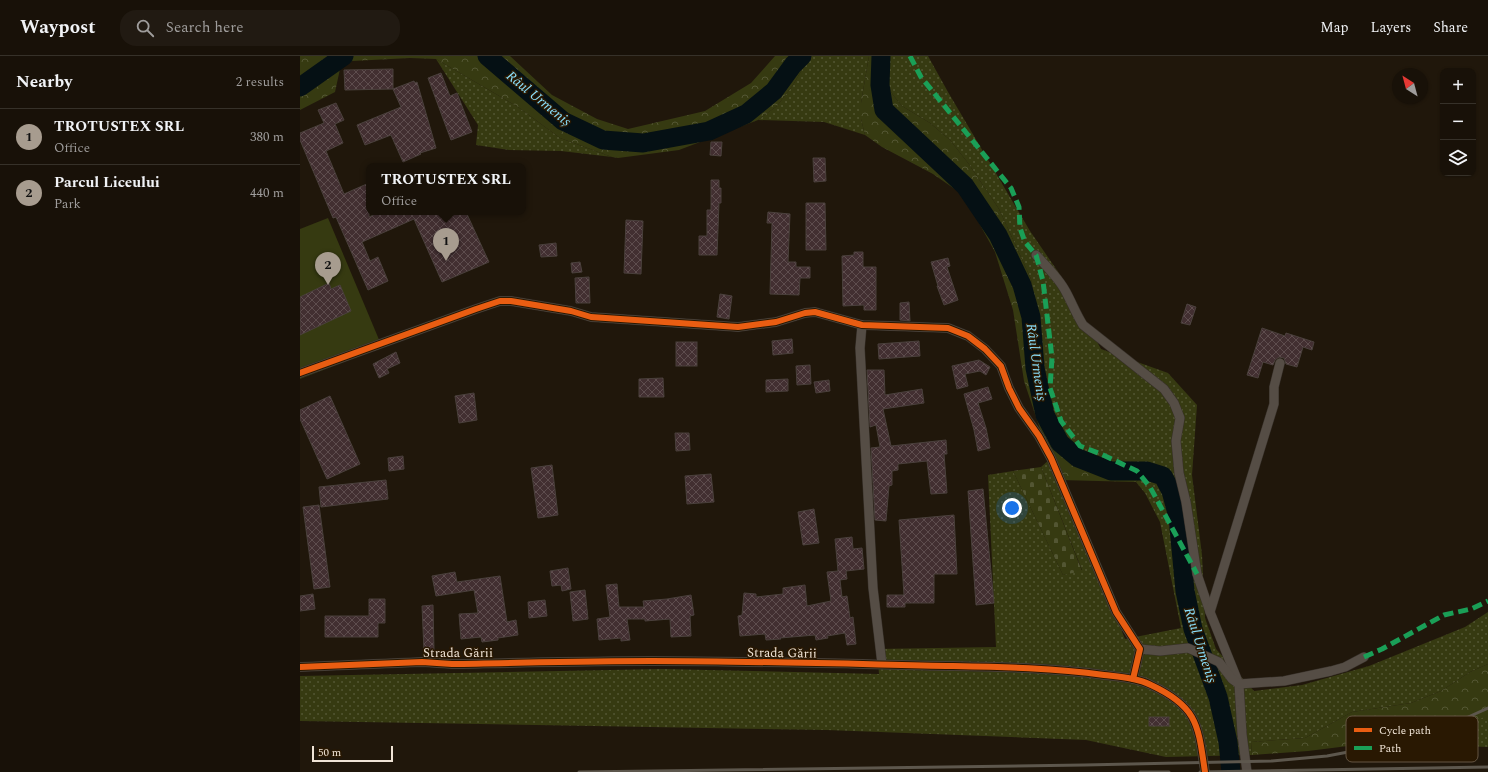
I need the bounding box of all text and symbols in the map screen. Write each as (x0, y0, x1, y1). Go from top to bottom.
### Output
search box (120, 10, 400, 46)
text: Waypost (20, 13, 96, 42)
text: Search here (166, 16, 243, 39)
icon: search (134, 17, 156, 39)
text: Map (1320, 17, 1349, 38)
text: Layers (1371, 17, 1411, 38)
text: Share (1433, 17, 1468, 38)
water label: Râul Urmeniș (502, 66, 576, 131)
north arrow (1392, 68, 1428, 104)
map controls (1440, 68, 1476, 176)
button: + (1440, 68, 1476, 104)
text: Nearby (16, 69, 72, 95)
text: 2 results (236, 72, 284, 92)
button: − (1440, 104, 1476, 140)
text: TROTUSTEX SRL (54, 115, 184, 138)
text: 1 (25, 127, 33, 147)
text: 380 m (250, 127, 284, 147)
text: Office (54, 138, 90, 158)
button: layers (1440, 140, 1476, 176)
popup (366, 163, 526, 215)
text: TROTUSTEX SRL (381, 168, 511, 191)
text: Parcul Liceului (54, 171, 160, 194)
text: 2 (25, 183, 33, 203)
text: 440 m (250, 183, 284, 203)
text: Office (381, 191, 417, 211)
text: Park (54, 194, 81, 214)
pin: 1 (433, 228, 459, 261)
pin: 2 (315, 252, 341, 285)
water label: Râul Urmeniș (1021, 322, 1052, 402)
your location (1002, 498, 1022, 518)
water label: Râul Urmeniș (1178, 605, 1223, 686)
street label: Strada Gării (747, 642, 817, 664)
street label: Strada Gării (423, 643, 493, 663)
legend (1346, 716, 1478, 762)
text: Cycle path (1379, 722, 1431, 739)
text: Path (1379, 740, 1401, 757)
scale bar (312, 744, 393, 763)
text: 50 m (318, 744, 341, 761)

